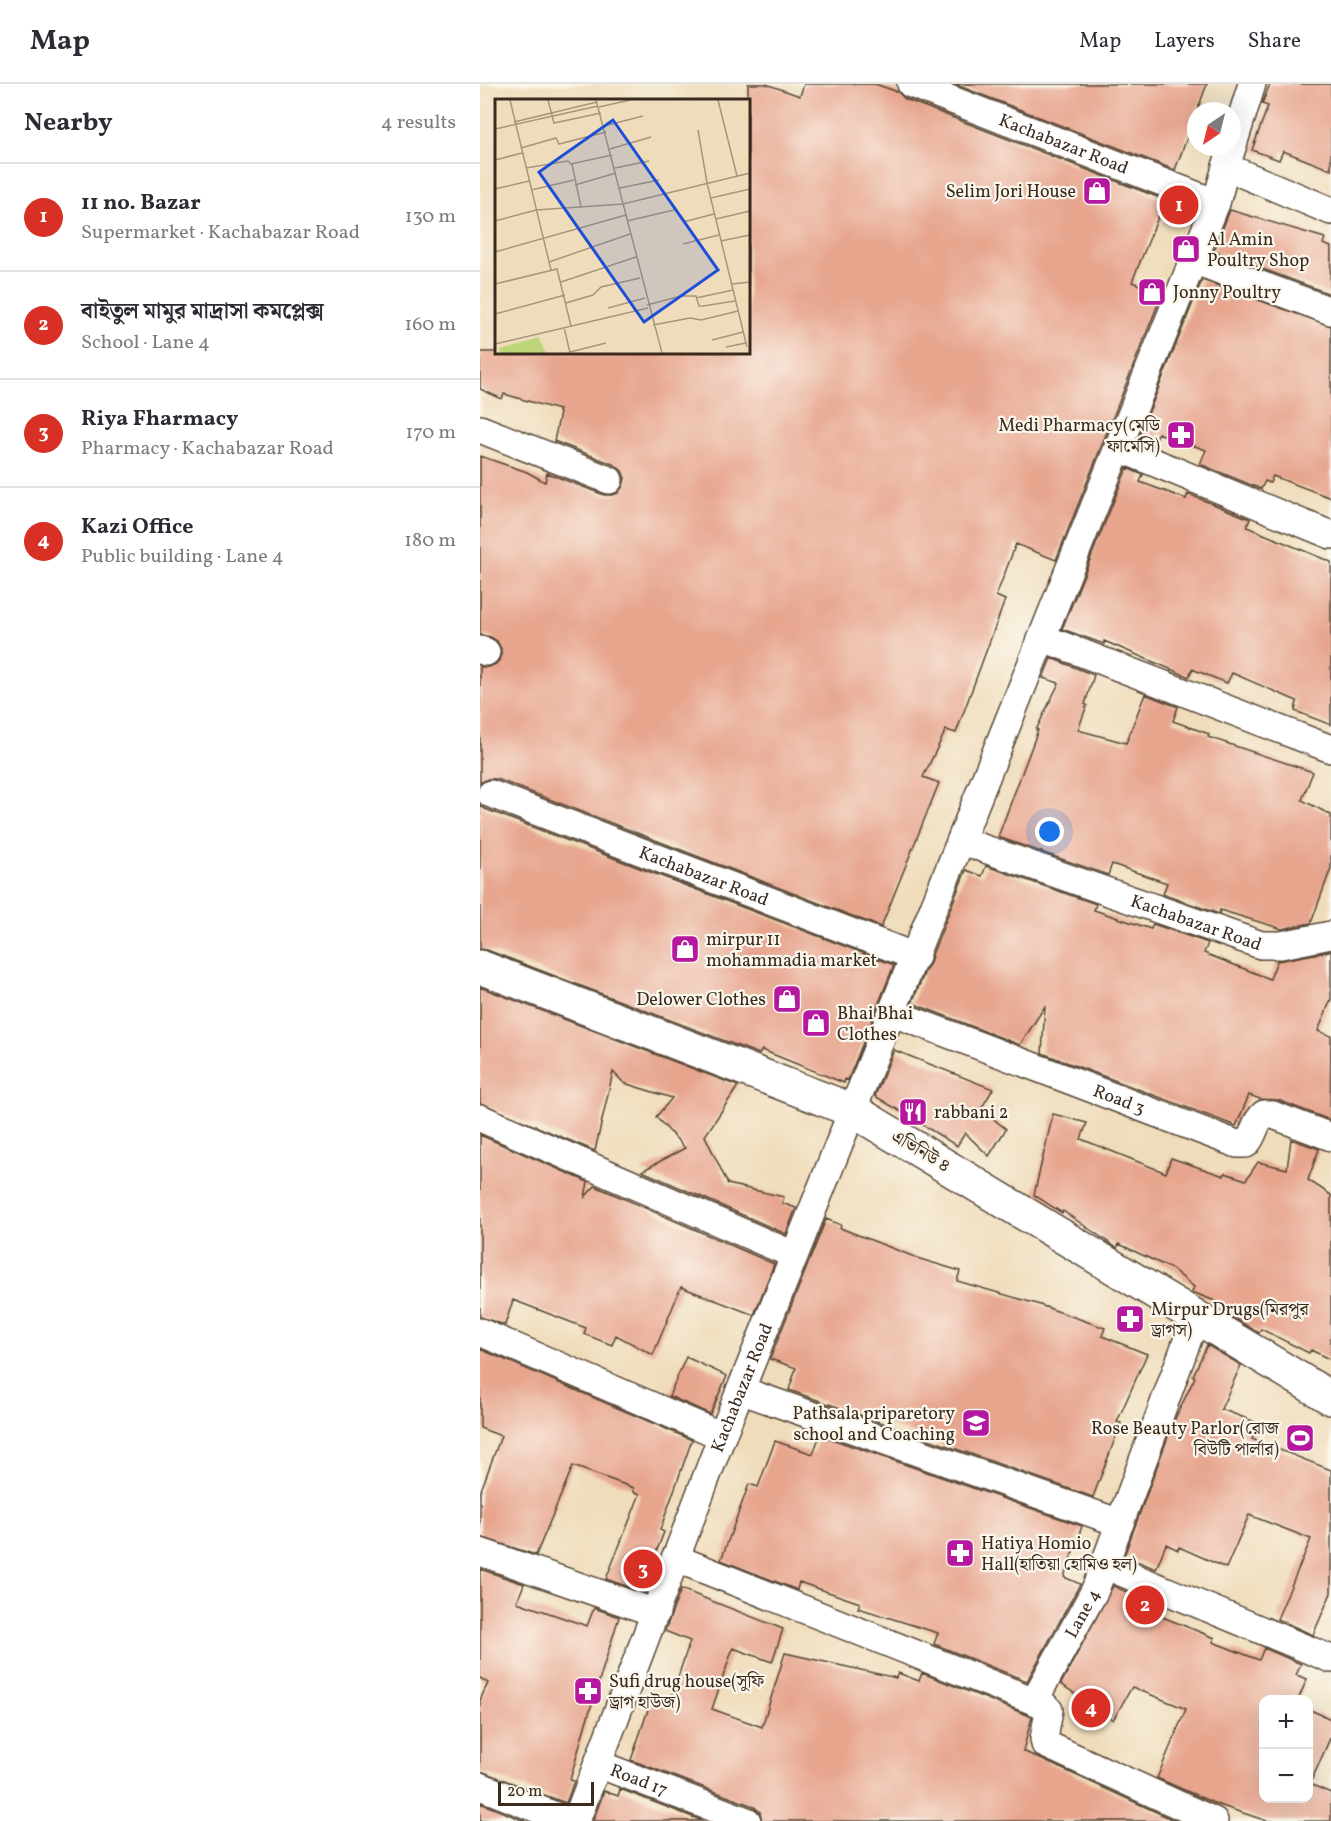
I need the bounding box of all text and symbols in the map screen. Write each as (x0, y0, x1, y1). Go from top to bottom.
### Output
text: Map (30, 22, 90, 61)
text: Map (1079, 27, 1121, 56)
text: Layers (1154, 27, 1215, 56)
text: Share (1248, 27, 1301, 56)
inset map (495, 99, 750, 354)
north arrow (1187, 102, 1241, 156)
text: Nearby (24, 105, 113, 141)
street label: Kachabazar Road (995, 108, 1132, 182)
text: 4 results (381, 109, 456, 137)
shop icon: Selim Jori House (1081, 175, 1113, 207)
place label: Selim Jori House (946, 180, 1076, 205)
pin: 1 (1160, 182, 1198, 228)
text: 11 no. Bazar (81, 188, 201, 219)
text: 1 (39, 203, 48, 231)
text: 130 m (405, 203, 456, 231)
text: Supermarket · Kachabazar Road (81, 219, 360, 247)
place label: Al Amin Poultry Shop (1207, 228, 1309, 274)
shop icon: Al Amin Poultry Shop (1170, 233, 1202, 265)
shop icon: Jonny Poultry (1136, 276, 1168, 308)
place label: Jonny Poultry (1173, 281, 1281, 306)
text: বাইতুল মামুর মাদ্রাসা কমপ্লেক্স (81, 297, 324, 328)
text: 2 (38, 311, 49, 339)
text: 160 m (404, 311, 456, 339)
text: School · Lane 4 (81, 329, 210, 357)
text: Riya Fharmacy (81, 404, 238, 435)
place label: Medi Pharmacy(মেডি ফার্মেসি) (999, 414, 1161, 460)
text: 3 (38, 419, 49, 447)
text: 170 m (406, 419, 456, 447)
pharmacy icon: Medi Pharmacy(মেডি ফার্মেসি) (1165, 419, 1197, 451)
text: Pharmacy · Kachabazar Road (81, 435, 334, 463)
text: Kazi Office (81, 512, 193, 543)
text: 4 (37, 527, 50, 555)
text: 180 m (404, 527, 456, 555)
text: Public building · Lane 4 (81, 543, 284, 571)
your location (1035, 817, 1064, 846)
street label: Kachabazar Road (635, 841, 772, 913)
street label: Kachabazar Road (1127, 890, 1265, 958)
place label: mirpur 11 mohammadia market (706, 928, 877, 974)
shop icon: mirpur 11 mohammadia market (669, 933, 701, 965)
shop icon: Delower Clothes (771, 983, 803, 1015)
place label: Delower Clothes (636, 988, 766, 1013)
place label: Bhai Bhai Clothes (837, 1002, 913, 1048)
shop icon: Bhai Bhai Clothes (800, 1007, 832, 1039)
street label: Road 3 (1089, 1079, 1148, 1122)
restaurant icon: rabbani 2 (897, 1096, 929, 1128)
place label: rabbani 2 (934, 1101, 1008, 1126)
street label: এভিনিউ ৪ (886, 1125, 955, 1180)
place label: Mirpur Drugs(মিরপুর ড্রাগস) (1150, 1298, 1309, 1344)
pharmacy icon: Mirpur Drugs(মিরপুর ড্রাগস) (1114, 1303, 1146, 1335)
street label: Kachabazar Road (706, 1320, 780, 1456)
place label: Pathsala priparetory school and Coaching (793, 1402, 955, 1448)
school or university icon: Pathsala priparetory school and Coaching (960, 1407, 992, 1439)
place label: Rose Beauty Parlor(রোজ বিউটি পার্লার) (1091, 1417, 1280, 1463)
sports icon: Rose Beauty Parlor(রোজ বিউটি পার্লার) (1284, 1422, 1316, 1454)
place label: Hatiya Homio Hall(হাতিয়া হোমিও হল) (981, 1532, 1137, 1578)
pharmacy icon: Hatiya Homio Hall(হাতিয়া হোমিও হল) (944, 1537, 976, 1569)
pin: 3 (624, 1546, 662, 1592)
pin: 2 (1126, 1582, 1164, 1628)
street label: Lane 4 (1060, 1585, 1107, 1643)
place label: Sufi drug house(সুফি ড্রাগ হাউজ) (608, 1670, 765, 1716)
pharmacy icon: Sufi drug house(সুফি ড্রাগ হাউজ) (572, 1675, 604, 1707)
pin: 4 (1072, 1686, 1110, 1730)
map controls (1259, 1695, 1313, 1803)
button: + (1259, 1695, 1313, 1749)
button: − (1259, 1749, 1313, 1803)
street label: Road 17 (606, 1759, 671, 1804)
scale bar (498, 1779, 594, 1806)
text: 20 m (507, 1781, 542, 1803)

